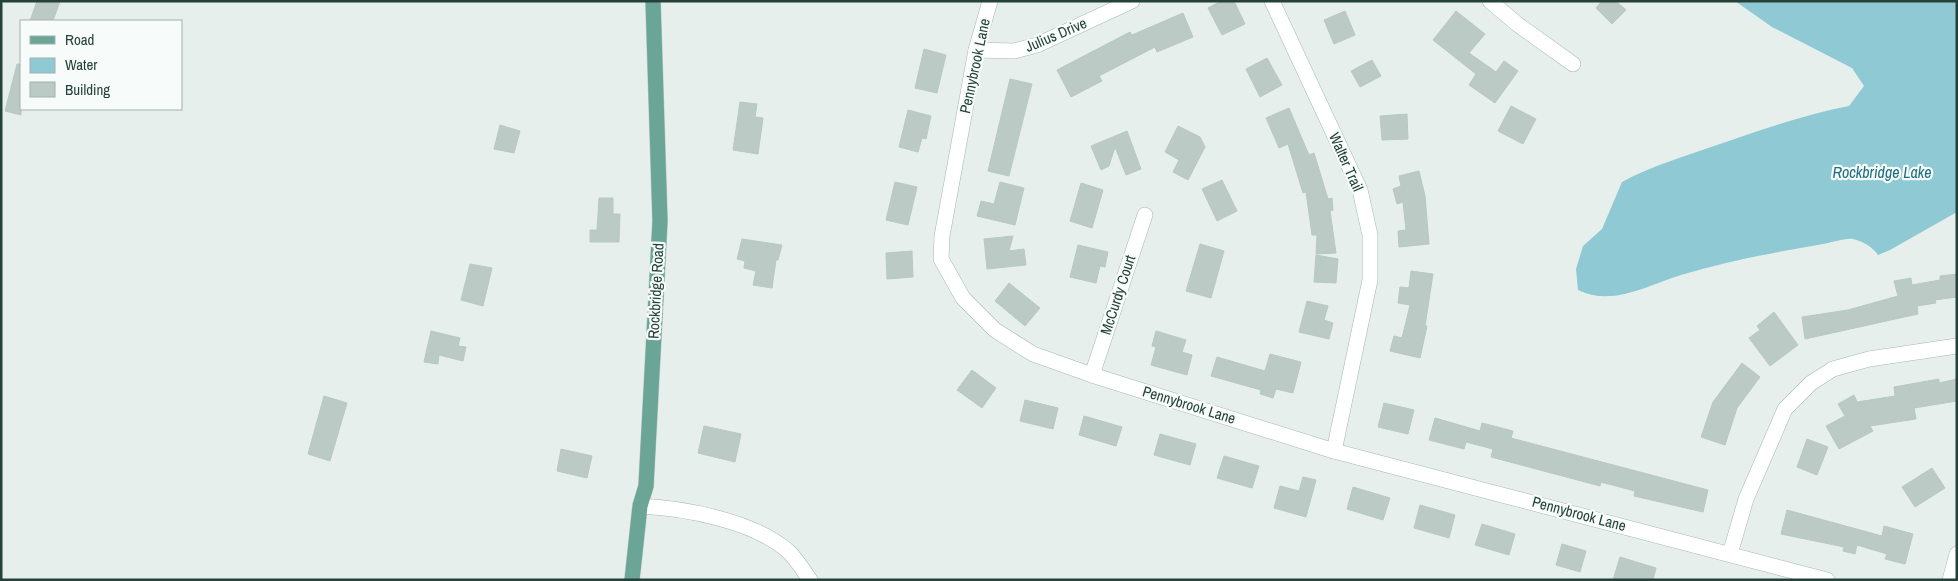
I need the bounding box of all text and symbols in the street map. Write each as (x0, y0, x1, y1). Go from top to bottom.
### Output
street label: Julius Drive (1022, 12, 1090, 57)
street label: Pennybrook Lane (954, 16, 995, 115)
legend (20, 20, 182, 110)
text: Road (65, 29, 94, 50)
text: Water (65, 54, 97, 75)
text: Building (65, 79, 110, 100)
street label: Walter Trail (1324, 129, 1369, 195)
water label: Rockbridge Lake (1832, 161, 1932, 183)
street label: Rockbridge Road (643, 243, 668, 339)
street label: McCurdy Court (1095, 252, 1140, 337)
street label: Pennybrook Lane (1140, 380, 1238, 429)
street label: Pennybrook Lane (1530, 491, 1629, 536)

